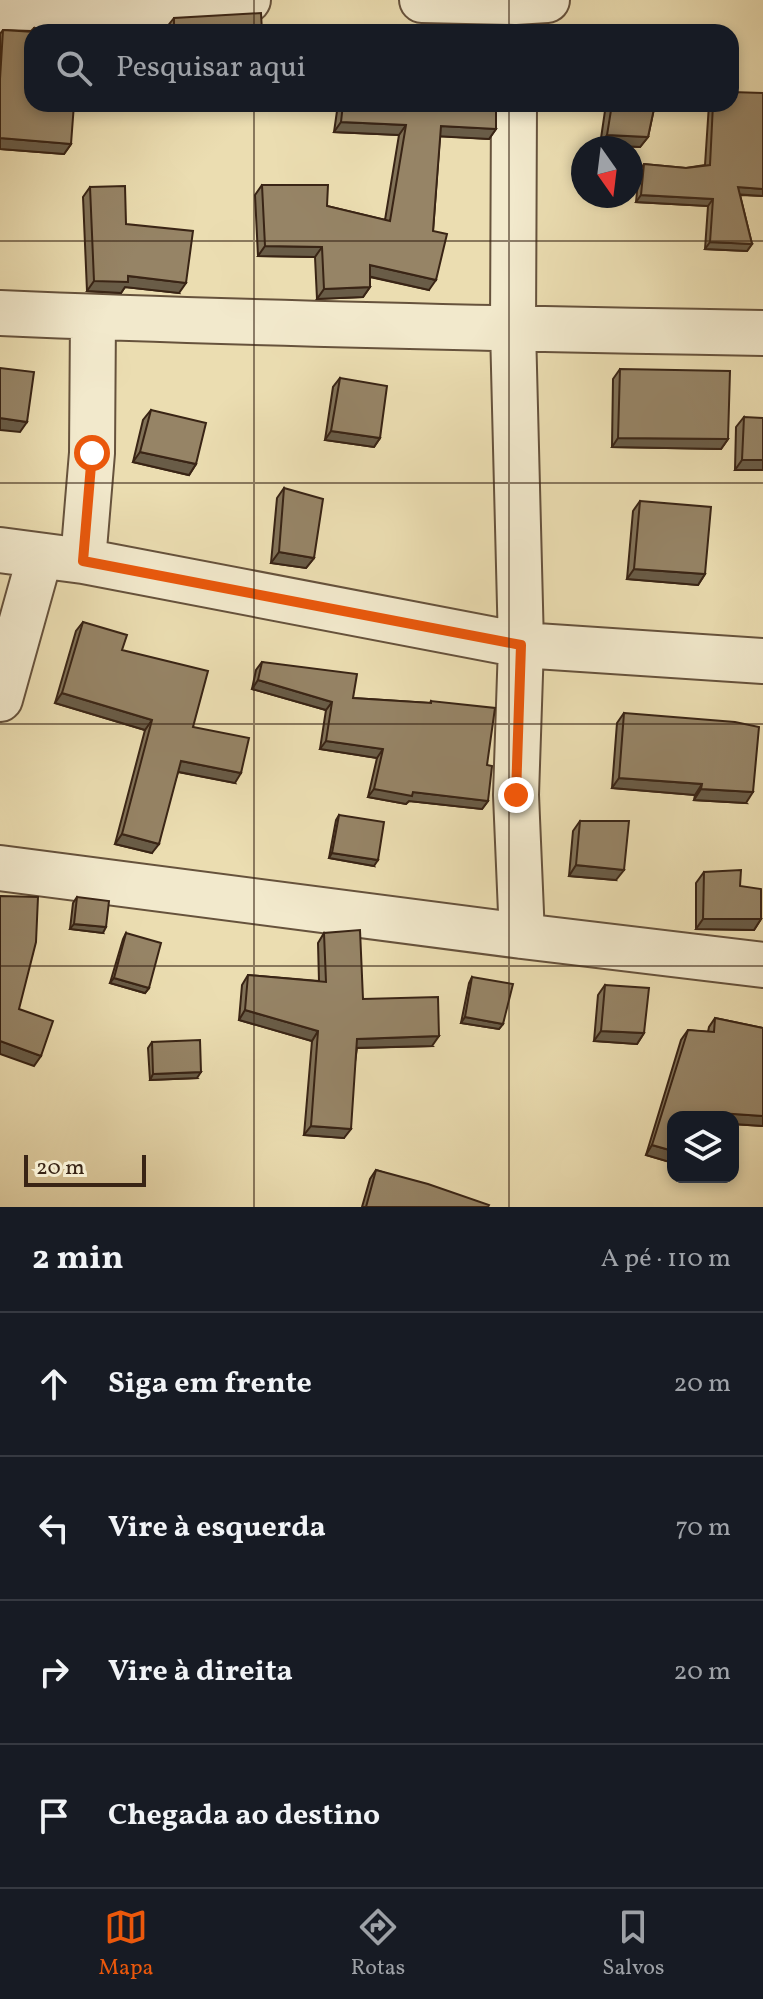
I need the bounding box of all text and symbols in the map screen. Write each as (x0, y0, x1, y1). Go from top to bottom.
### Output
search box (24, 24, 739, 112)
icon: search (52, 46, 96, 90)
text: Pesquisar aqui (116, 47, 306, 89)
north arrow (571, 136, 643, 208)
route start (74, 435, 110, 471)
route end (498, 777, 534, 813)
map controls (667, 1111, 739, 1183)
button: layers (667, 1111, 739, 1183)
scale bar (24, 1151, 146, 1187)
text: 20 m (36, 1153, 85, 1184)
text: 2 min (32, 1236, 124, 1283)
text: A pé · 110 m (601, 1241, 731, 1277)
icon: ahead (32, 1362, 76, 1406)
text: Siga em frente (108, 1363, 312, 1405)
text: 20 m (673, 1366, 731, 1402)
icon: left (32, 1506, 76, 1550)
text: Vire à esquerda (108, 1507, 326, 1549)
text: 70 m (676, 1510, 731, 1546)
icon: right (32, 1650, 76, 1694)
text: Vire à direita (108, 1651, 293, 1693)
text: 20 m (673, 1654, 731, 1690)
icon: arrive (32, 1794, 76, 1838)
text: Chegada ao destino (108, 1795, 380, 1837)
tab: Mapa (99, 1905, 154, 1984)
tab: Rotas (351, 1905, 405, 1984)
tab: Salvos (602, 1905, 664, 1984)

